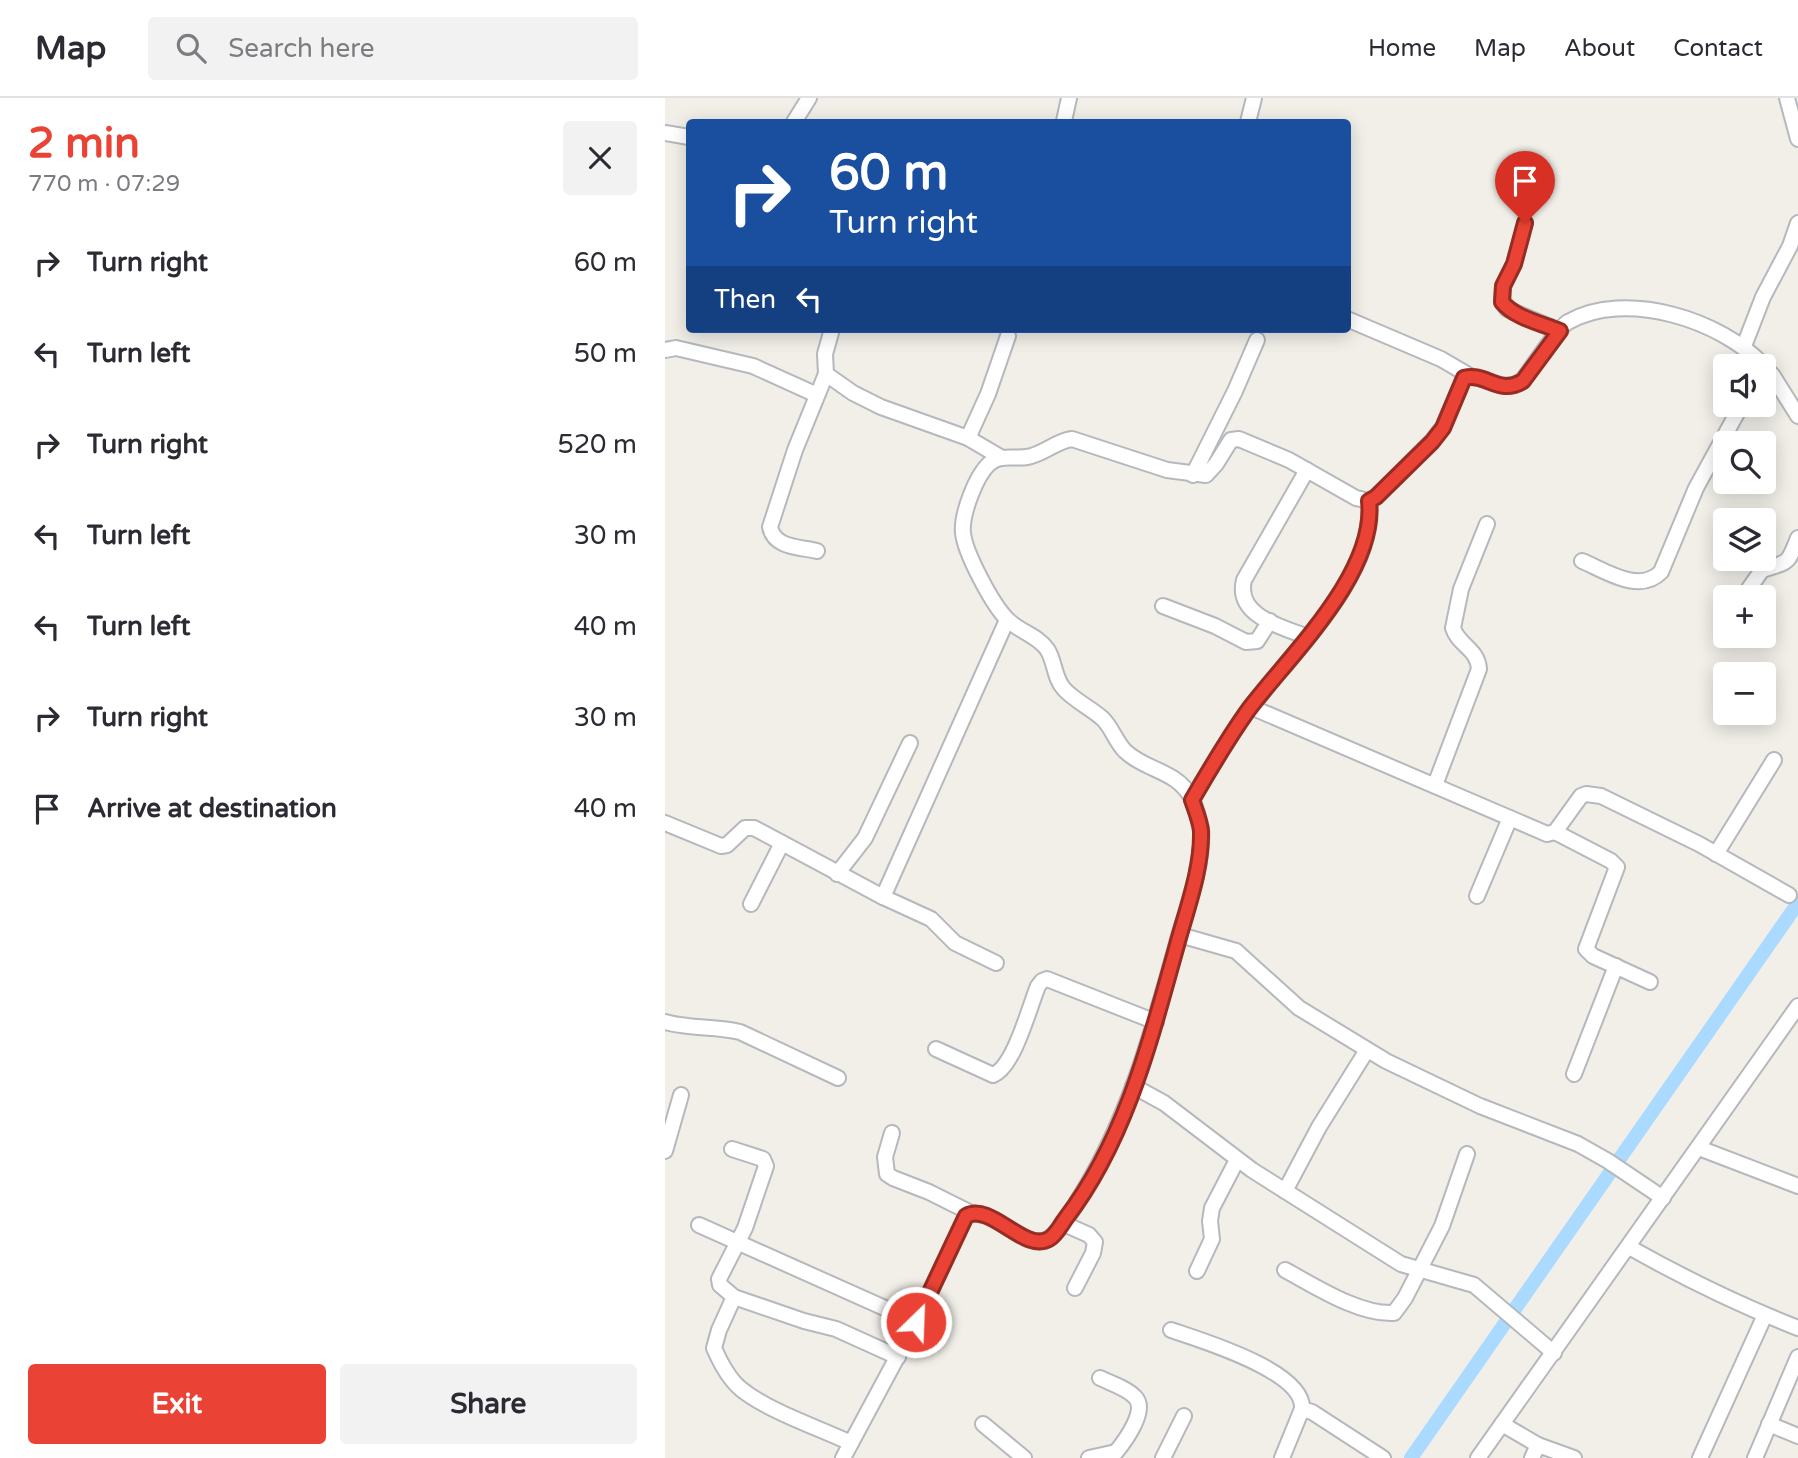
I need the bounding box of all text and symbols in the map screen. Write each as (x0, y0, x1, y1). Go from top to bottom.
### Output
search box (148, 17, 638, 80)
text: Map (35, 29, 106, 68)
icon: search (172, 29, 210, 67)
text: Search here (228, 33, 374, 64)
text: Home (1368, 34, 1436, 63)
text: Map (1474, 34, 1526, 63)
text: About (1564, 34, 1635, 63)
text: Contact (1673, 34, 1763, 63)
text: 2 min (28, 118, 140, 169)
button: close (563, 121, 637, 195)
text: 60 m (829, 144, 948, 203)
icon: right (714, 147, 805, 238)
pin (1495, 151, 1555, 223)
icon: arrive (1506, 162, 1544, 200)
text: 770 m · 07:29 (28, 170, 180, 198)
text: Turn right (829, 204, 978, 242)
icon: right (28, 244, 66, 282)
text: Turn right (87, 247, 208, 278)
text: 60 m (574, 247, 637, 278)
icon: left (790, 280, 828, 318)
text: Then (714, 284, 776, 315)
icon: left (28, 335, 66, 373)
text: Turn left (87, 338, 190, 369)
text: 50 m (574, 338, 637, 369)
map controls (1713, 354, 1776, 725)
button: sound (1713, 354, 1776, 417)
icon: right (28, 426, 66, 464)
text: Turn right (87, 429, 208, 460)
text: 520 m (557, 429, 637, 460)
button: search (1713, 431, 1776, 494)
button: layers (1713, 508, 1776, 571)
icon: left (28, 517, 66, 555)
text: Turn left (87, 520, 190, 551)
text: 30 m (574, 520, 637, 551)
button: + (1713, 585, 1776, 648)
icon: left (28, 608, 66, 646)
text: Turn left (87, 611, 190, 642)
text: 40 m (574, 611, 637, 642)
button: − (1713, 662, 1776, 725)
icon: right (28, 699, 66, 737)
text: Turn right (87, 702, 208, 733)
text: 30 m (574, 702, 637, 733)
icon: arrive (28, 790, 66, 828)
text: Arrive at destination (87, 793, 337, 824)
text: 40 m (574, 793, 637, 824)
position arrow (879, 1285, 953, 1359)
button: Exit (28, 1364, 326, 1444)
button: Share (340, 1364, 637, 1444)

